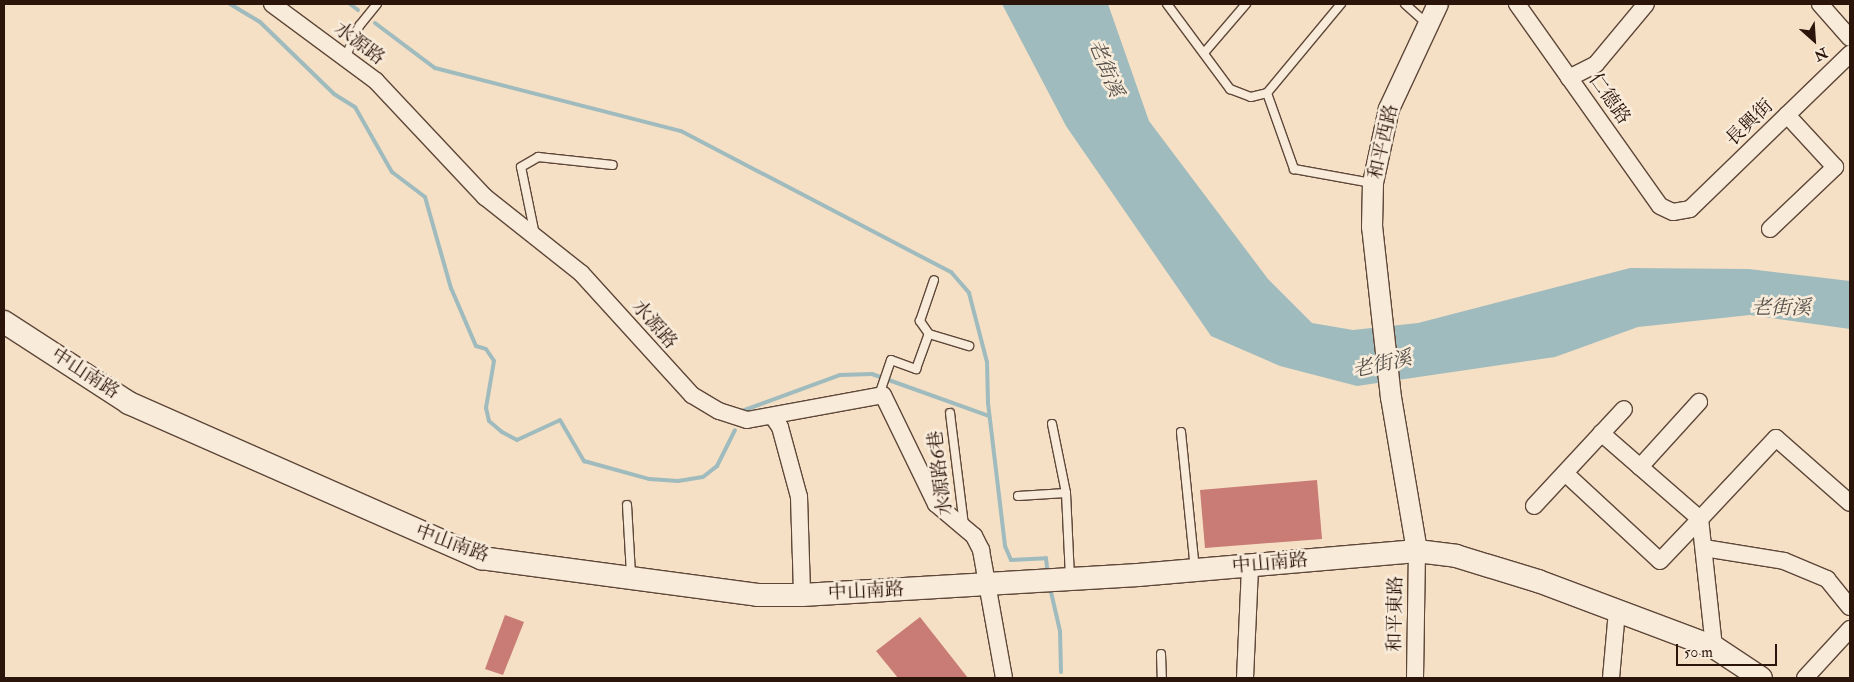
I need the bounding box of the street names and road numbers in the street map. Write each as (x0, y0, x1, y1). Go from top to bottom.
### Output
street label: 水源路 (329, 18, 389, 70)
street label: 仁德路 (1583, 69, 1635, 129)
street label: 長興街 (1722, 95, 1778, 151)
street label: 和平西路 (1364, 102, 1404, 182)
street label: 水源路 (627, 296, 681, 354)
street label: 中山南路 (47, 344, 123, 404)
street label: 水源路6巷 (924, 429, 958, 517)
street label: 中山南路 (412, 520, 492, 568)
street label: 中山南路 (1231, 549, 1309, 579)
street label: 和平東路 (1384, 576, 1408, 652)
street label: 中山南路 (827, 579, 905, 605)

